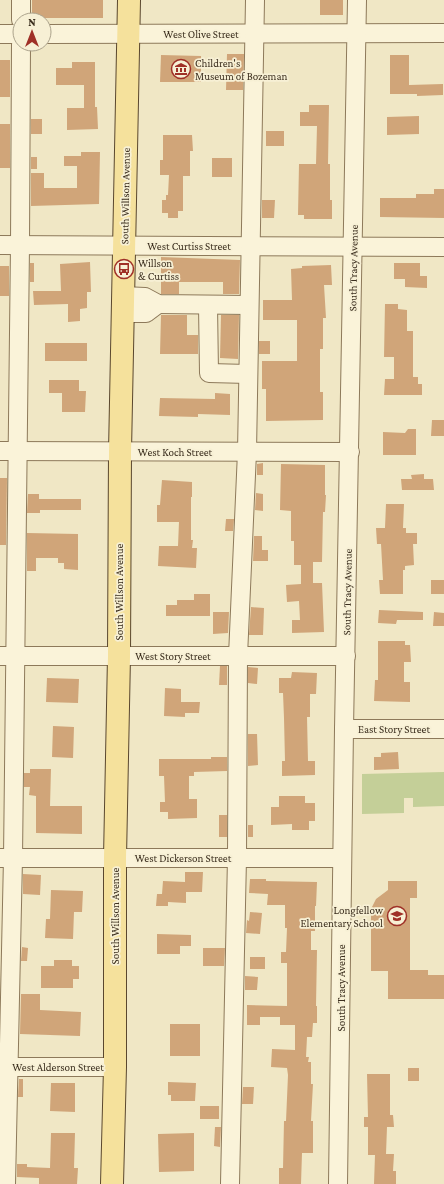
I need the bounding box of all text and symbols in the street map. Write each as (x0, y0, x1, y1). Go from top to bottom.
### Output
north arrow (12, 12, 52, 52)
text: N (28, 16, 36, 28)
street label: West Olive Street (163, 28, 239, 40)
place label: Children's Museum of Bozeman (195, 57, 288, 82)
museum icon: Children's Museum of Bozeman (170, 58, 192, 80)
street label: South Willson Avenue (118, 147, 132, 244)
street label: South Tracy Avenue (346, 224, 361, 312)
street label: West Curtiss Street (147, 240, 231, 252)
place label: Willson & Curtiss (138, 257, 179, 282)
bus stop icon: Willson & Curtiss (113, 258, 135, 280)
street label: West Koch Street (138, 446, 213, 458)
street label: South Willson Avenue (113, 543, 125, 640)
street label: South Tracy Avenue (340, 548, 355, 636)
street label: West Story Street (135, 650, 211, 663)
street label: East Story Street (358, 723, 430, 736)
street label: West Dickerson Street (135, 852, 232, 864)
street label: South Willson Avenue (109, 867, 121, 964)
place label: Longfellow Elementary School (301, 904, 384, 930)
school or university icon: Longfellow Elementary School (386, 905, 408, 927)
street label: South Tracy Avenue (335, 944, 348, 1031)
street label: West Alderson Street (12, 1061, 104, 1073)

